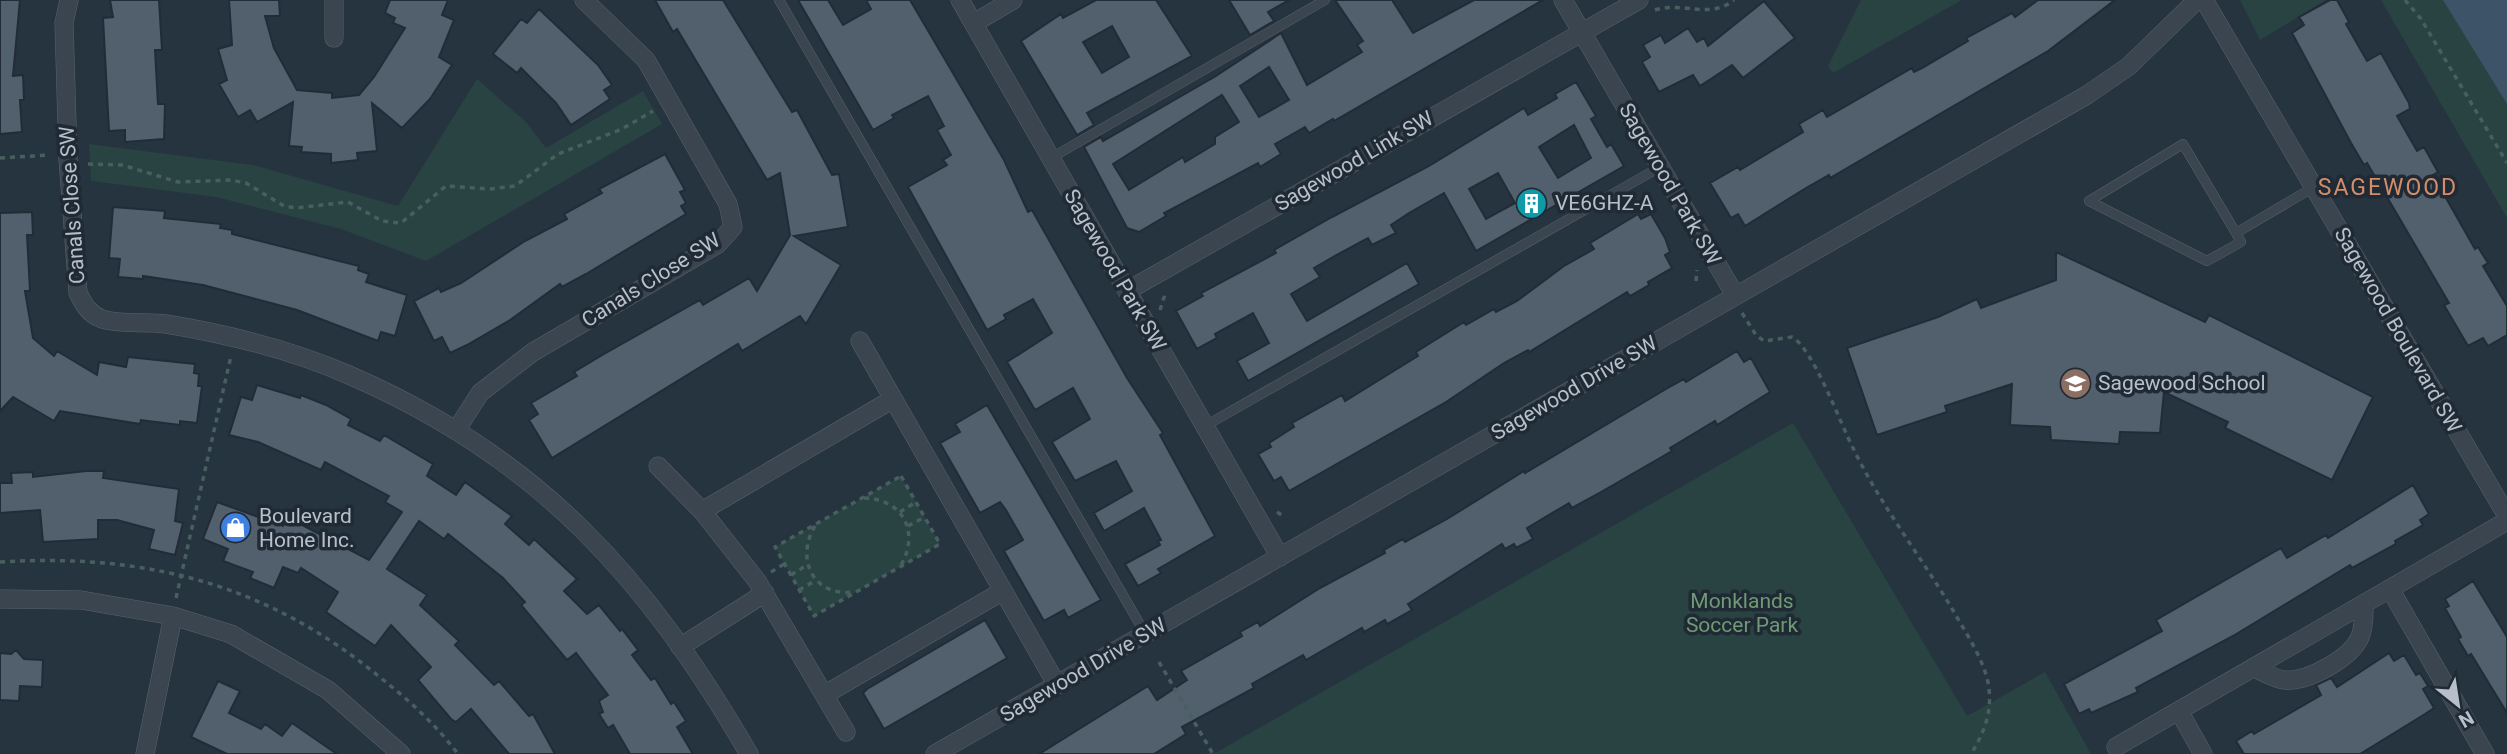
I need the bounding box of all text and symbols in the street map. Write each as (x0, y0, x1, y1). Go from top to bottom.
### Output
street label: Sagewood Park SW (1614, 99, 1726, 269)
street label: Sagewood Link SW (1271, 106, 1438, 216)
street label: Canals Close SW (54, 125, 89, 285)
district label: SAGEWOOD (2318, 174, 2458, 201)
street label: Sagewood Park SW (1059, 185, 1171, 355)
building icon: VE6GHZ-A (1515, 186, 1549, 220)
place label: VE6GHZ-A (1555, 191, 1654, 215)
street label: Sagewood Boulevard SW (2329, 223, 2467, 437)
street label: Canals Close SW (578, 228, 725, 332)
street label: Sagewood Drive SW (1487, 331, 1661, 445)
school or university icon: Sagewood School (2058, 366, 2092, 400)
place label: Sagewood School (2098, 371, 2266, 395)
place label: Boulevard Home Inc. (259, 504, 355, 552)
shop icon: Boulevard Home Inc. (219, 511, 253, 545)
park label: Monklands Soccer Park (1686, 589, 1798, 637)
street label: Sagewood Drive SW (996, 613, 1170, 727)
north arrow (2423, 670, 2493, 740)
text: N (2455, 706, 2478, 733)

